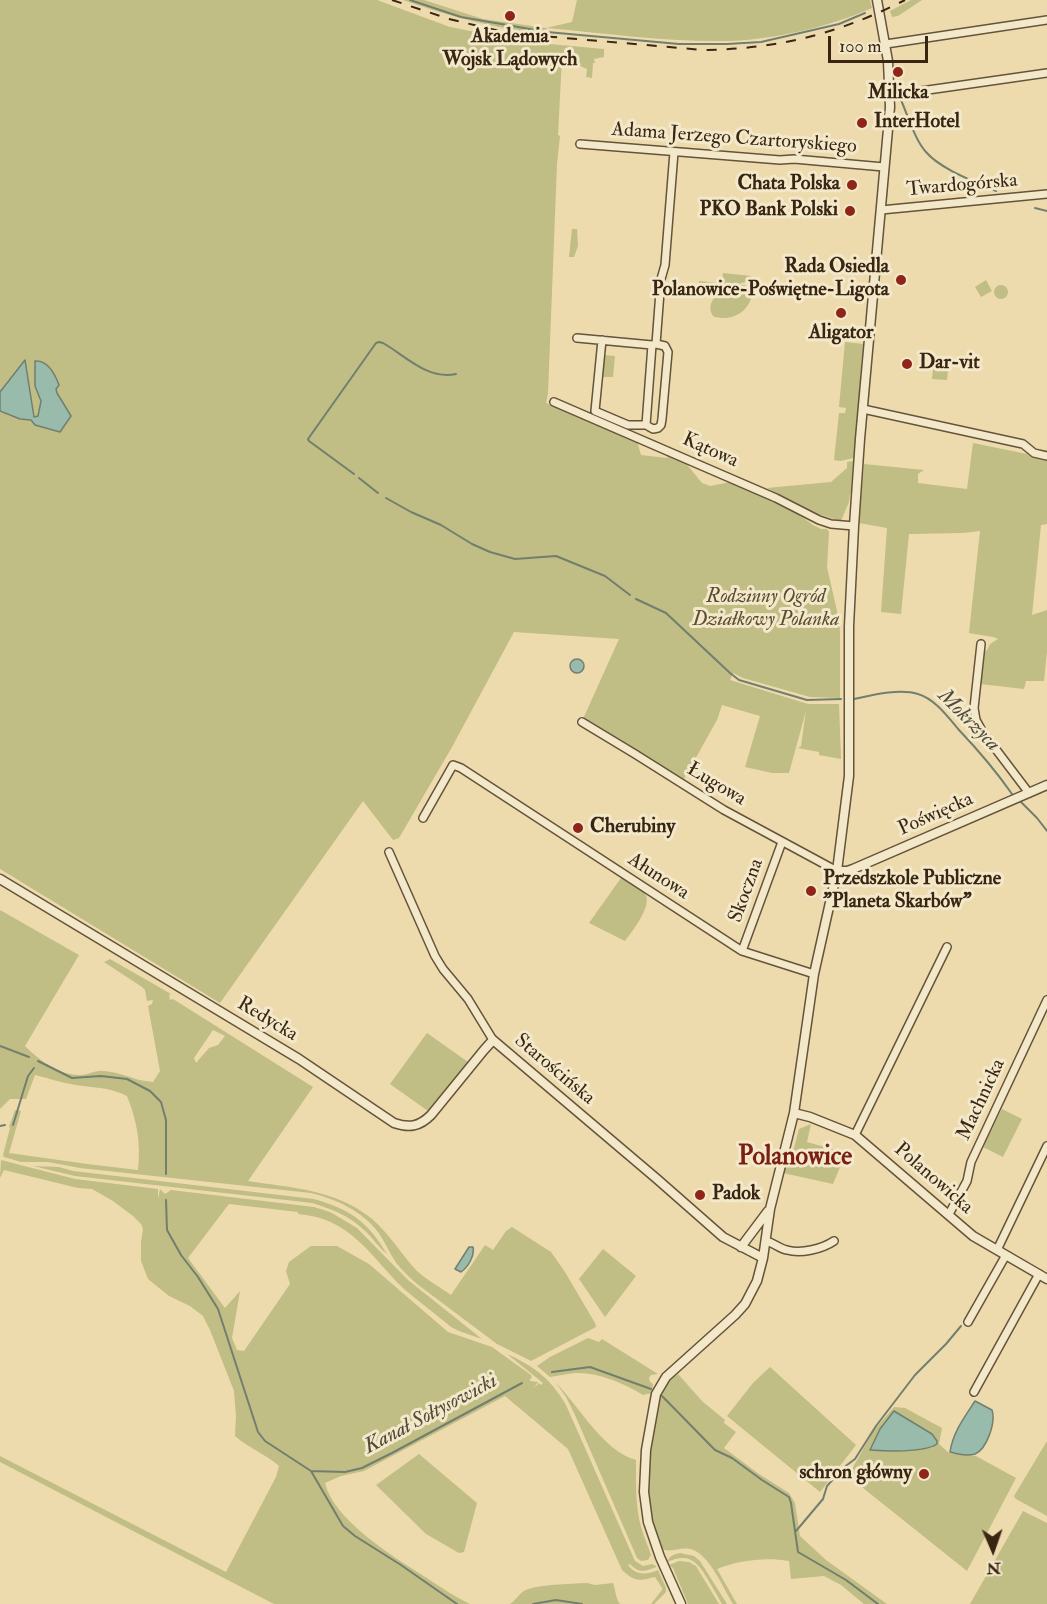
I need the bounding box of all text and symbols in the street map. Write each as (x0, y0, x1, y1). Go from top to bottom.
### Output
marker: Akademia Wojsk Lądowych (503, 9, 517, 23)
scale bar (831, 24, 932, 62)
place label: Akademia Wojsk Lądowych (442, 26, 578, 73)
text: 100 m (839, 35, 882, 58)
marker: Milicka (891, 65, 905, 79)
place label: Milicka (868, 82, 928, 106)
place label: InterHotel (874, 111, 960, 135)
marker: InterHotel (855, 116, 869, 130)
street label: Adama Jerzego Czartoryskiego (611, 118, 857, 160)
street label: Twardogórska (906, 169, 1018, 203)
place label: Chata Polska (737, 173, 840, 197)
marker: Chata Polska (845, 178, 859, 192)
place label: PKO Bank Polski (700, 199, 838, 223)
marker: PKO Bank Polski (843, 204, 857, 218)
place label: Rada Osiedla Polanowice-Poświętne-Ligota (652, 256, 889, 303)
marker: Rada Osiedla Polanowice-Poświętne-Ligota (894, 273, 908, 287)
marker: Aligator (834, 306, 848, 320)
place label: Aligator (809, 322, 873, 346)
place label: Dar-vit (919, 352, 980, 376)
marker: Dar-vit (900, 357, 914, 371)
street label: Kątowa (678, 428, 742, 474)
park label: Rodzinny Ogród Działkowy Polanka (692, 586, 840, 633)
water label: Mokrzyca (932, 685, 1004, 757)
street label: Ługowa (682, 758, 750, 812)
street label: Poświęcka (895, 788, 977, 842)
place label: Cherubiny (590, 816, 675, 840)
marker: Cherubiny (571, 821, 585, 835)
street label: Ałunowa (623, 848, 693, 906)
street label: Skoczna (724, 856, 770, 926)
place label: Przedszkole Publiczne "Planeta Skarbów" (823, 868, 1001, 915)
marker: Przedszkole Publiczne "Planeta Skarbów" (804, 884, 818, 898)
street label: Redycka (232, 993, 302, 1047)
street label: Starościńska (509, 1029, 599, 1111)
street label: Machnicka (953, 1055, 1011, 1145)
street label: Polanowicka (889, 1138, 977, 1220)
district label: Polanowice (738, 1142, 852, 1174)
place label: Padok (712, 1183, 760, 1207)
marker: Padok (693, 1188, 707, 1202)
water label: Kanał Sołtysowicki (360, 1369, 502, 1461)
place label: schron główny (799, 1462, 912, 1486)
marker: schron główny (917, 1467, 931, 1481)
north arrow (963, 1520, 1023, 1580)
text: N (986, 1558, 1001, 1578)

